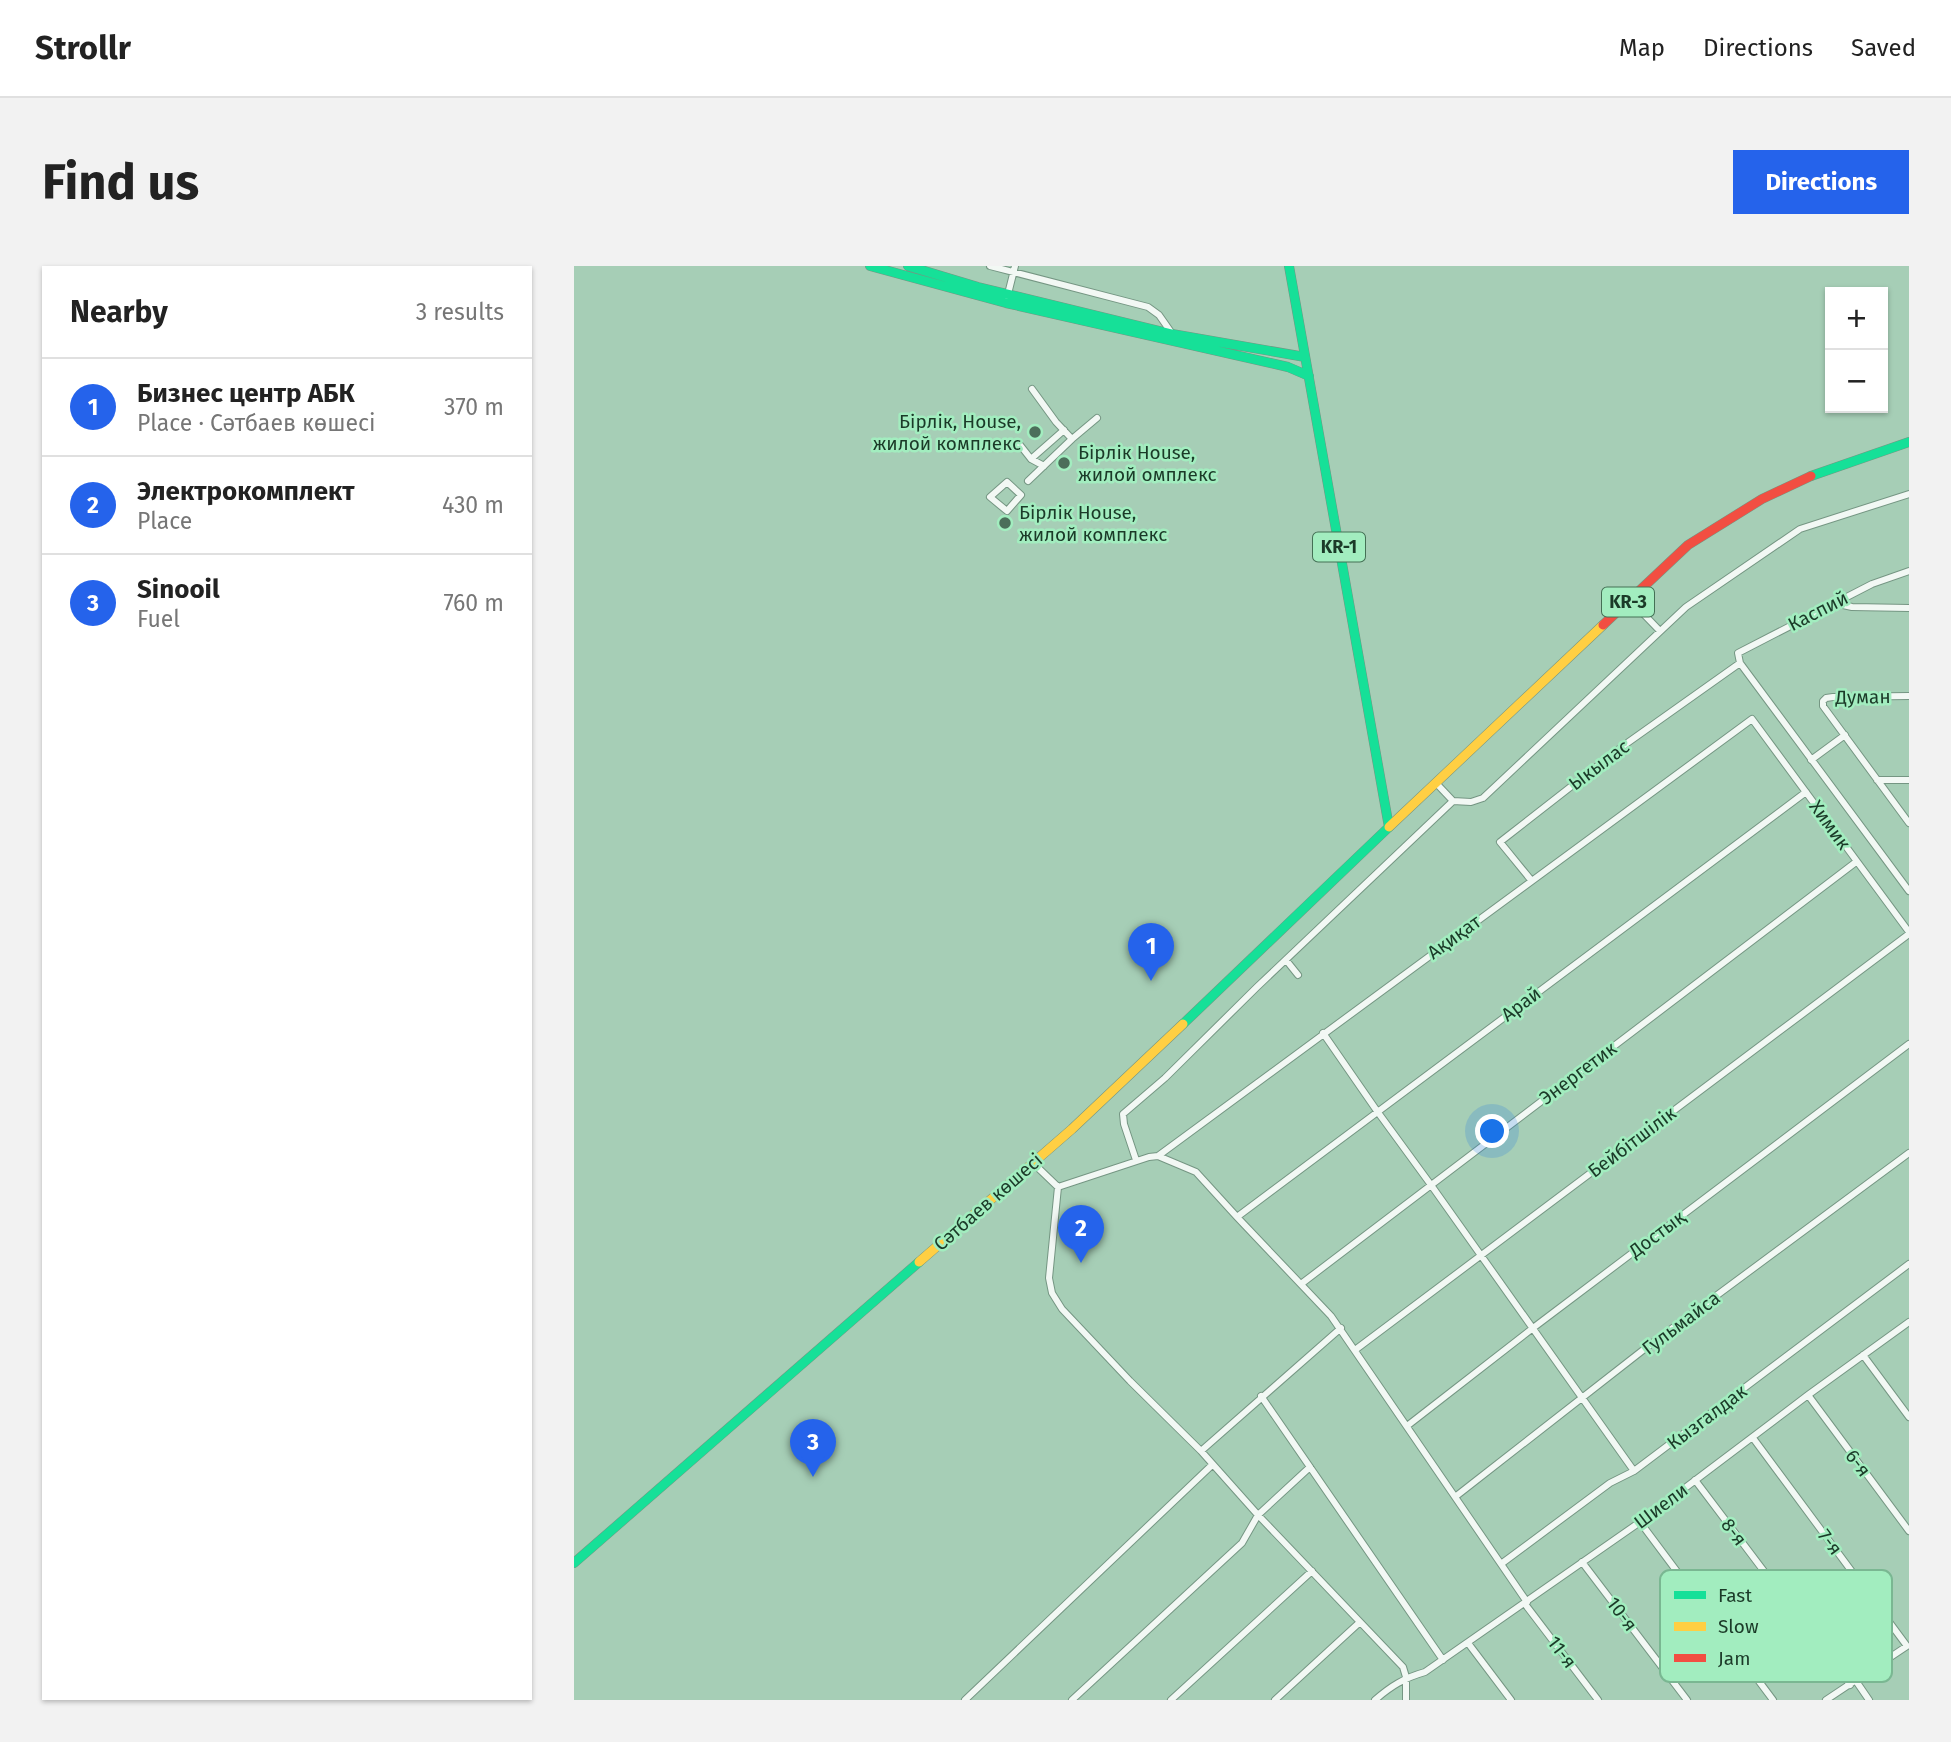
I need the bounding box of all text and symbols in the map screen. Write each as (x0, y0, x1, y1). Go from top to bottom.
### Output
text: Strollr (35, 28, 131, 68)
text: Map (1619, 34, 1665, 62)
text: Directions (1703, 34, 1813, 62)
text: Saved (1851, 34, 1916, 62)
button: Directions (1733, 150, 1909, 214)
text: Find us (42, 153, 199, 212)
map controls (1825, 287, 1888, 413)
button: + (1825, 287, 1888, 350)
text: Nearby (70, 294, 168, 330)
text: 3 results (416, 298, 504, 326)
button: − (1825, 350, 1888, 413)
text: Бизнес центр АБК (137, 378, 355, 409)
text: 1 (88, 393, 98, 421)
text: 370 m (444, 393, 504, 421)
text: Place · Сәтбаев көшесі (137, 409, 375, 437)
place label: Бірлік, House, жилой комплекс (873, 410, 1021, 455)
marker: Бірлік, House, жилой комплекс (1027, 424, 1043, 440)
place label: Бірлік House, жилой омплекс (1078, 441, 1217, 486)
marker: Бірлік House, жилой омплекс (1056, 455, 1072, 471)
text: Электрокомплект (137, 476, 355, 507)
text: 2 (87, 491, 99, 519)
text: 430 m (442, 491, 504, 519)
place label: Бірлік House, жилой комплекс (1019, 501, 1167, 546)
text: Place (137, 507, 192, 535)
marker: Бірлік House, жилой комплекс (997, 515, 1013, 531)
road number: KR-1 (1313, 533, 1365, 562)
text: Sinooil (137, 574, 220, 605)
street label: Каспий (1784, 586, 1852, 636)
road number: KR-3 (1602, 588, 1654, 616)
text: 3 (87, 589, 99, 617)
text: 760 m (443, 589, 504, 617)
text: Fuel (137, 605, 180, 633)
street label: Думан (1834, 685, 1891, 709)
street label: Ыкылас (1564, 735, 1634, 795)
street label: Химик (1804, 796, 1856, 854)
street label: Ақиқат (1423, 910, 1486, 964)
pin: 1 (1128, 923, 1174, 981)
street label: Арай (1497, 982, 1545, 1026)
street label: Энергетик (1535, 1037, 1621, 1109)
street label: Бейбітшілік (1583, 1101, 1681, 1183)
your location (1475, 1114, 1509, 1148)
street label: Сәтбаев көшесі (929, 1148, 1047, 1256)
pin: 2 (1058, 1205, 1104, 1263)
street label: Достық (1624, 1205, 1690, 1263)
street label: Гульмайса (1637, 1286, 1725, 1360)
street label: Кызгалдак (1662, 1379, 1752, 1455)
pin: 3 (790, 1419, 836, 1477)
street label: 6-я (1840, 1445, 1876, 1481)
street label: Шиели (1630, 1478, 1692, 1534)
street label: 8-я (1716, 1514, 1752, 1550)
street label: 7-я (1813, 1525, 1847, 1559)
legend (1660, 1570, 1892, 1682)
text: Fast (1718, 1584, 1752, 1607)
street label: 10-я (1602, 1592, 1642, 1636)
text: Slow (1718, 1615, 1759, 1638)
street label: 11-я (1543, 1631, 1581, 1673)
text: Jam (1718, 1647, 1750, 1670)

